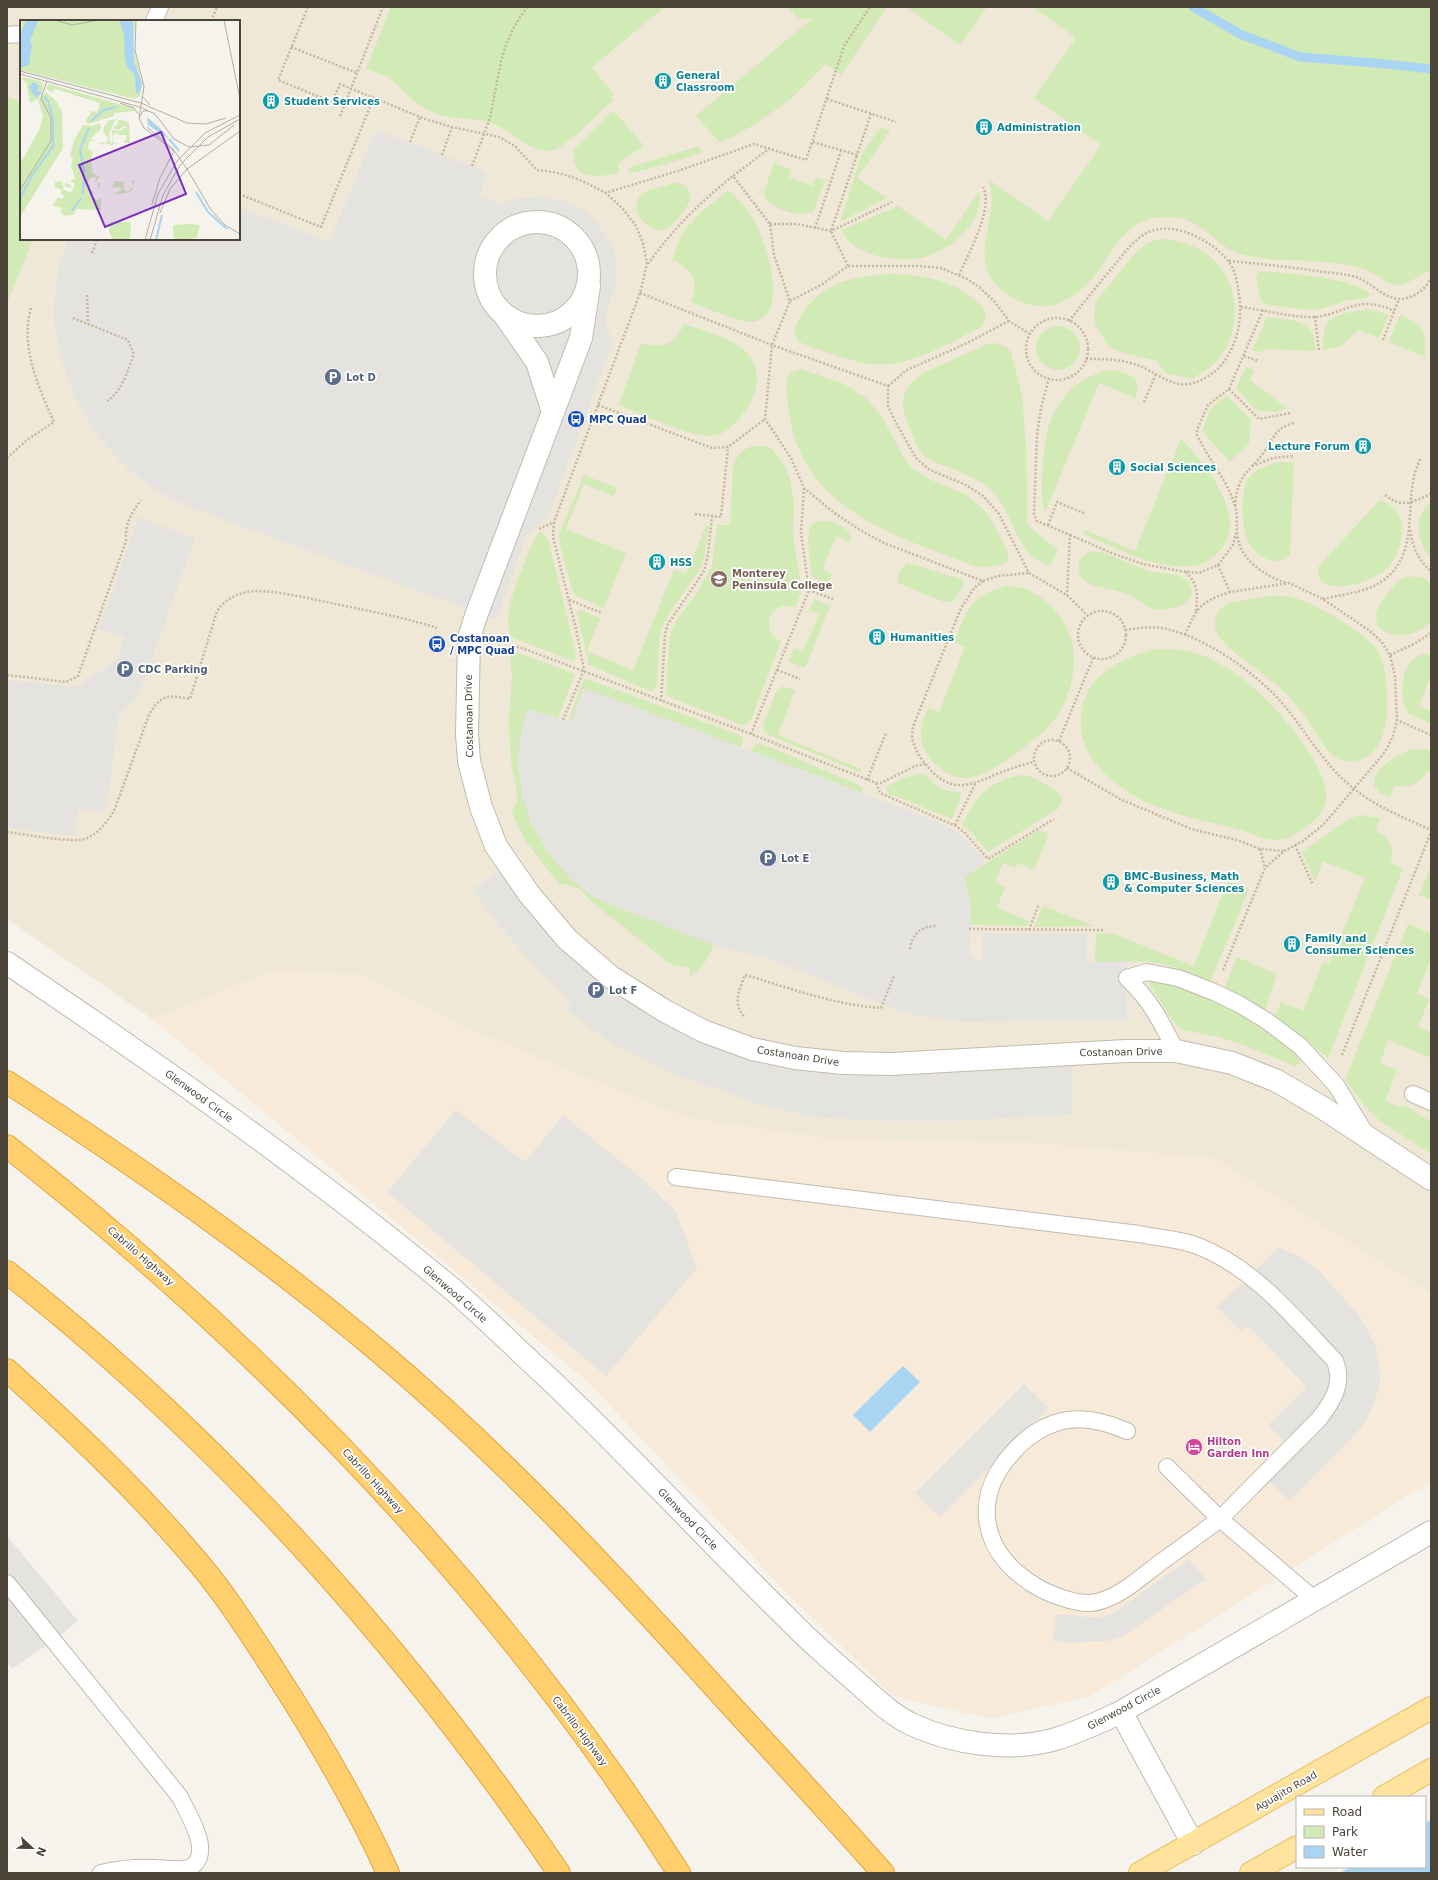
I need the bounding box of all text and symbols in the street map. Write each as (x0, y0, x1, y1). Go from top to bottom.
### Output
inset map (20, 20, 240, 240)
place label: General Classroom (676, 70, 735, 93)
building icon: General Classroom (653, 71, 673, 91)
building icon: Student Services (261, 91, 281, 111)
place label: Student Services (284, 96, 380, 107)
building icon: Administration (974, 117, 994, 137)
place label: Administration (997, 122, 1081, 133)
parking icon: Lot D (323, 367, 343, 387)
place label: Lot D (346, 372, 376, 383)
bus stop icon: MPC Quad (566, 409, 586, 429)
place label: MPC Quad (589, 414, 647, 425)
building icon: Lecture Forum (1353, 436, 1373, 456)
place label: Lecture Forum (1268, 441, 1350, 452)
building icon: Social Sciences (1107, 457, 1127, 477)
place label: Social Sciences (1130, 462, 1216, 473)
building icon: HSS (647, 552, 667, 572)
place label: HSS (670, 557, 692, 568)
place label: Monterey Peninsula College (732, 568, 833, 591)
school or university icon: Monterey Peninsula College (709, 569, 729, 589)
building icon: Humanities (867, 627, 887, 647)
place label: Humanities (890, 632, 954, 643)
place label: Costanoan / MPC Quad (450, 633, 515, 656)
bus stop icon: Costanoan / MPC Quad (427, 634, 447, 654)
parking icon: CDC Parking (115, 659, 135, 679)
place label: CDC Parking (138, 664, 208, 675)
street label: Costanoan Drive (463, 674, 475, 758)
parking icon: Lot E (758, 848, 778, 868)
place label: Lot E (781, 853, 810, 864)
place label: BMC-Business, Math & Computer Sciences (1124, 871, 1244, 894)
building icon: BMC-Business, Math & Computer Sciences (1101, 872, 1121, 892)
place label: Family and Consumer Sciences (1305, 933, 1414, 956)
building icon: Family and Consumer Sciences (1282, 934, 1302, 954)
parking icon: Lot F (586, 980, 606, 1000)
place label: Lot F (609, 985, 637, 996)
street label: Costanoan Drive (756, 1044, 840, 1068)
street label: Costanoan Drive (1079, 1046, 1163, 1058)
street label: Glenwood Circle (163, 1068, 235, 1124)
street label: Cabrillo Highway (106, 1224, 177, 1288)
street label: Glenwood Circle (421, 1263, 489, 1325)
place label: Hilton Garden Inn (1207, 1436, 1269, 1459)
hotel icon: Hilton Garden Inn (1184, 1437, 1204, 1457)
street label: Cabrillo Highway (340, 1446, 406, 1516)
street label: Glenwood Circle (656, 1486, 720, 1552)
street label: Glenwood Circle (1086, 1684, 1162, 1732)
street label: Cabrillo Highway (550, 1694, 610, 1768)
street label: Aguajito Road (1253, 1769, 1319, 1813)
legend (1296, 1796, 1426, 1868)
text: Road (1332, 1805, 1362, 1819)
text: Park (1332, 1825, 1358, 1839)
north arrow (12, 1828, 52, 1868)
text: N (33, 1845, 49, 1858)
text: Water (1332, 1845, 1368, 1859)

